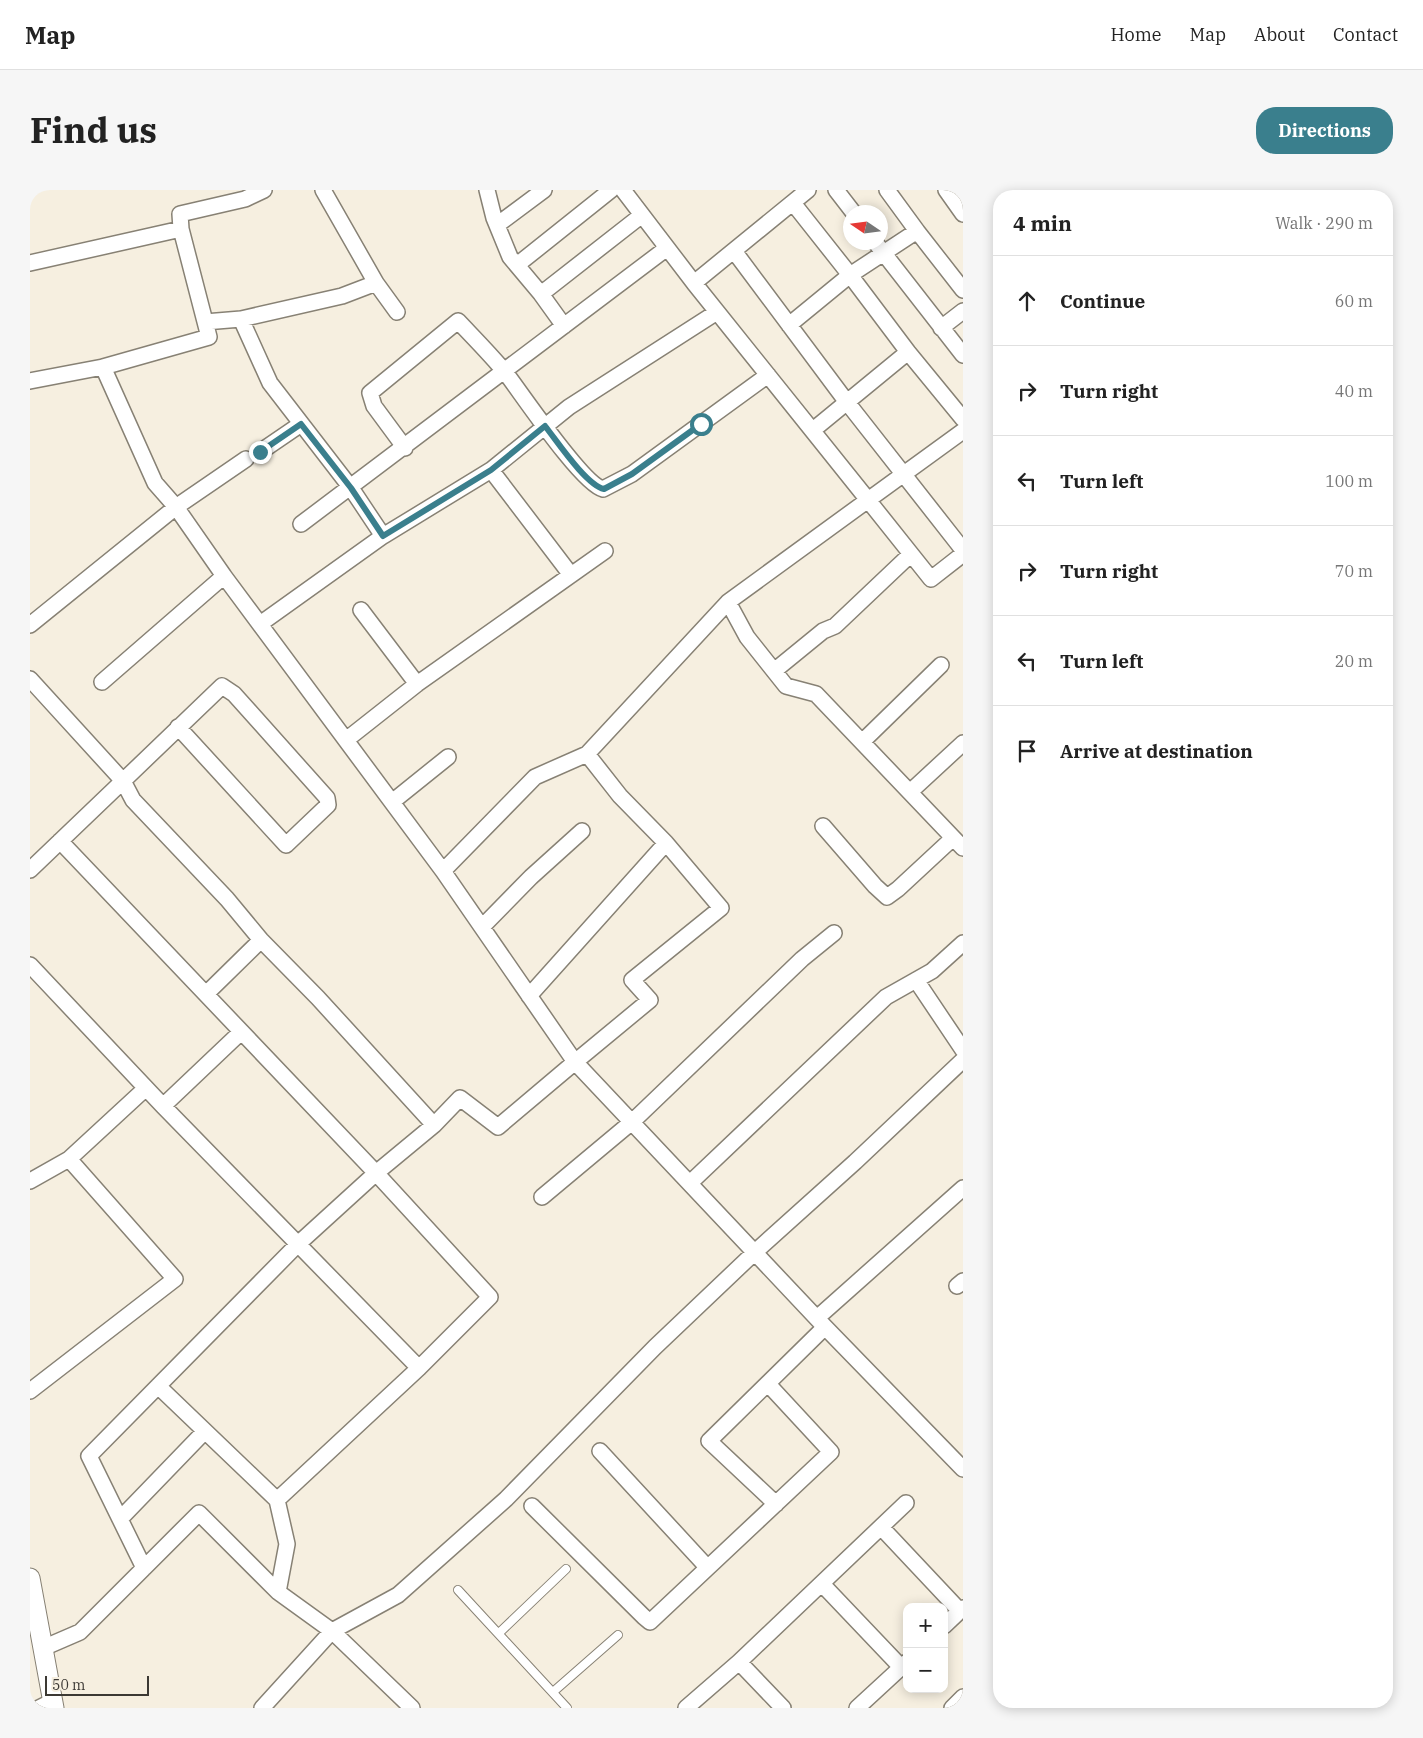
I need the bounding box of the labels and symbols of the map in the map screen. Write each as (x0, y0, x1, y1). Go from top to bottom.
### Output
north arrow (843, 205, 888, 250)
route start (690, 413, 713, 436)
route end (249, 441, 272, 464)
scale bar (45, 1673, 149, 1696)

